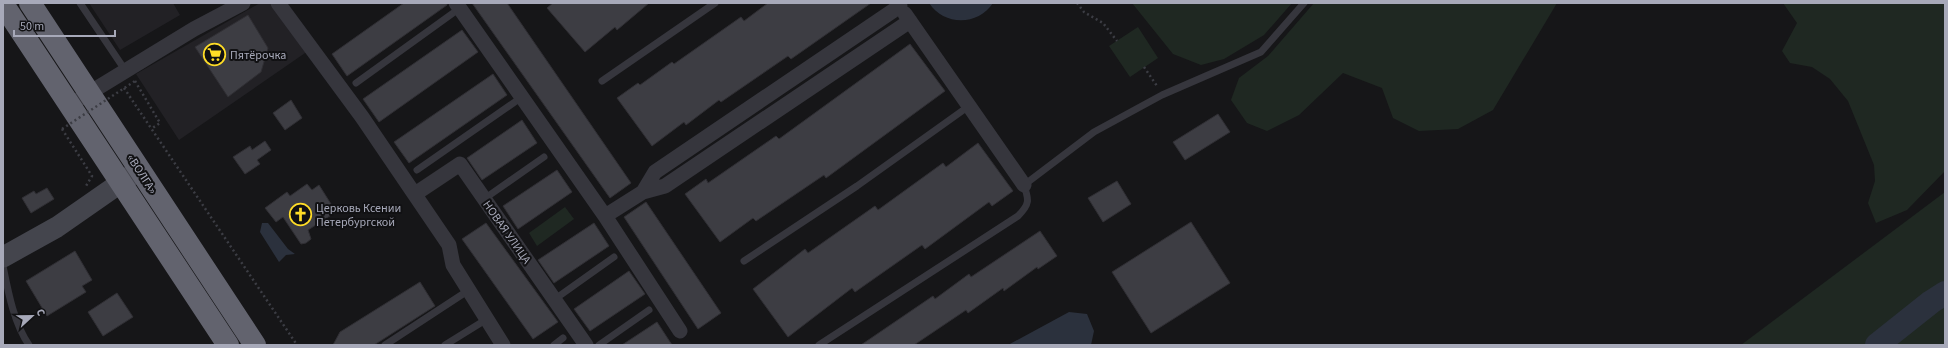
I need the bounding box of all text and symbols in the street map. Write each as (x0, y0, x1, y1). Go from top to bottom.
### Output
scale bar (14, 12, 115, 38)
text: 50 m (20, 18, 44, 35)
supermarket icon: Пятёрочка (201, 42, 227, 68)
place label: Пятёрочка (230, 47, 286, 64)
street label: «ВОЛГА» (122, 151, 161, 198)
street label: НОВАЯ УЛИЦА (478, 197, 535, 268)
place label: Церковь Ксении Петербургской (316, 200, 401, 231)
church icon: Церковь Ксении Петербургской (288, 202, 314, 228)
north arrow (12, 296, 52, 336)
text: С (33, 307, 49, 319)

